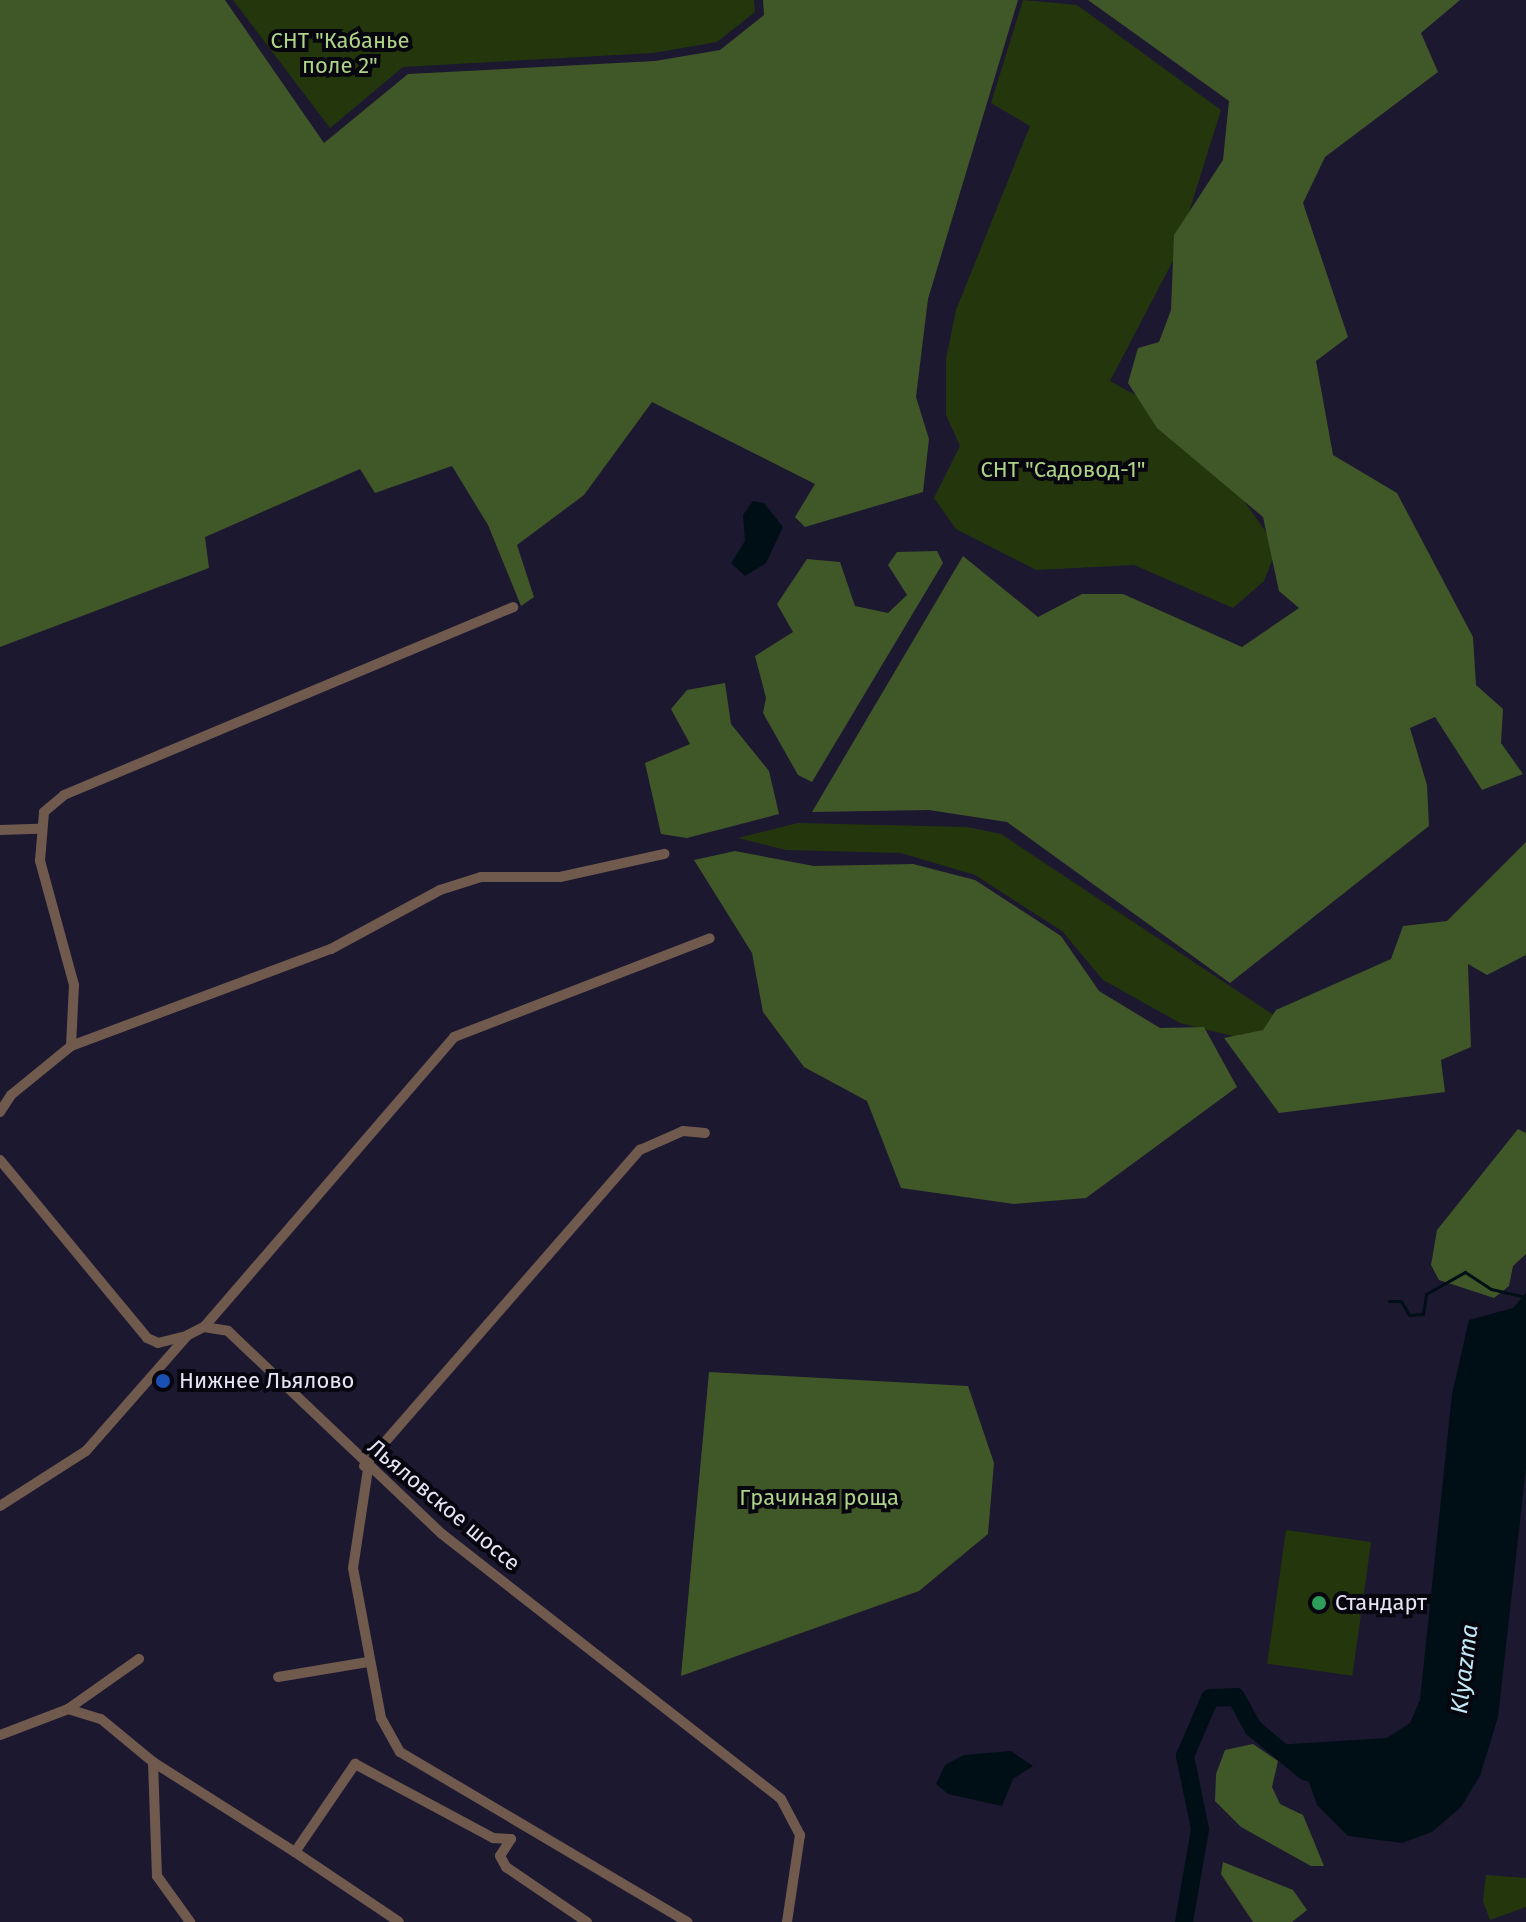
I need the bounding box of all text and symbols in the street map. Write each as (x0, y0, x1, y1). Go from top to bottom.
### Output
park label: СНТ "Кабанье поле 2" (271, 27, 409, 78)
park label: СНТ "Садовод-1" (980, 457, 1146, 483)
place label: Нижнее Льялово (179, 1368, 354, 1394)
marker: Нижнее Льялово (154, 1372, 172, 1390)
street label: Льяловское шоссе (362, 1434, 526, 1576)
park label: Грачиная роща (739, 1485, 899, 1511)
place label: Стандарт (1335, 1590, 1427, 1616)
marker: Стандарт (1310, 1594, 1328, 1612)
water label: Klyazma (1445, 1622, 1485, 1716)

